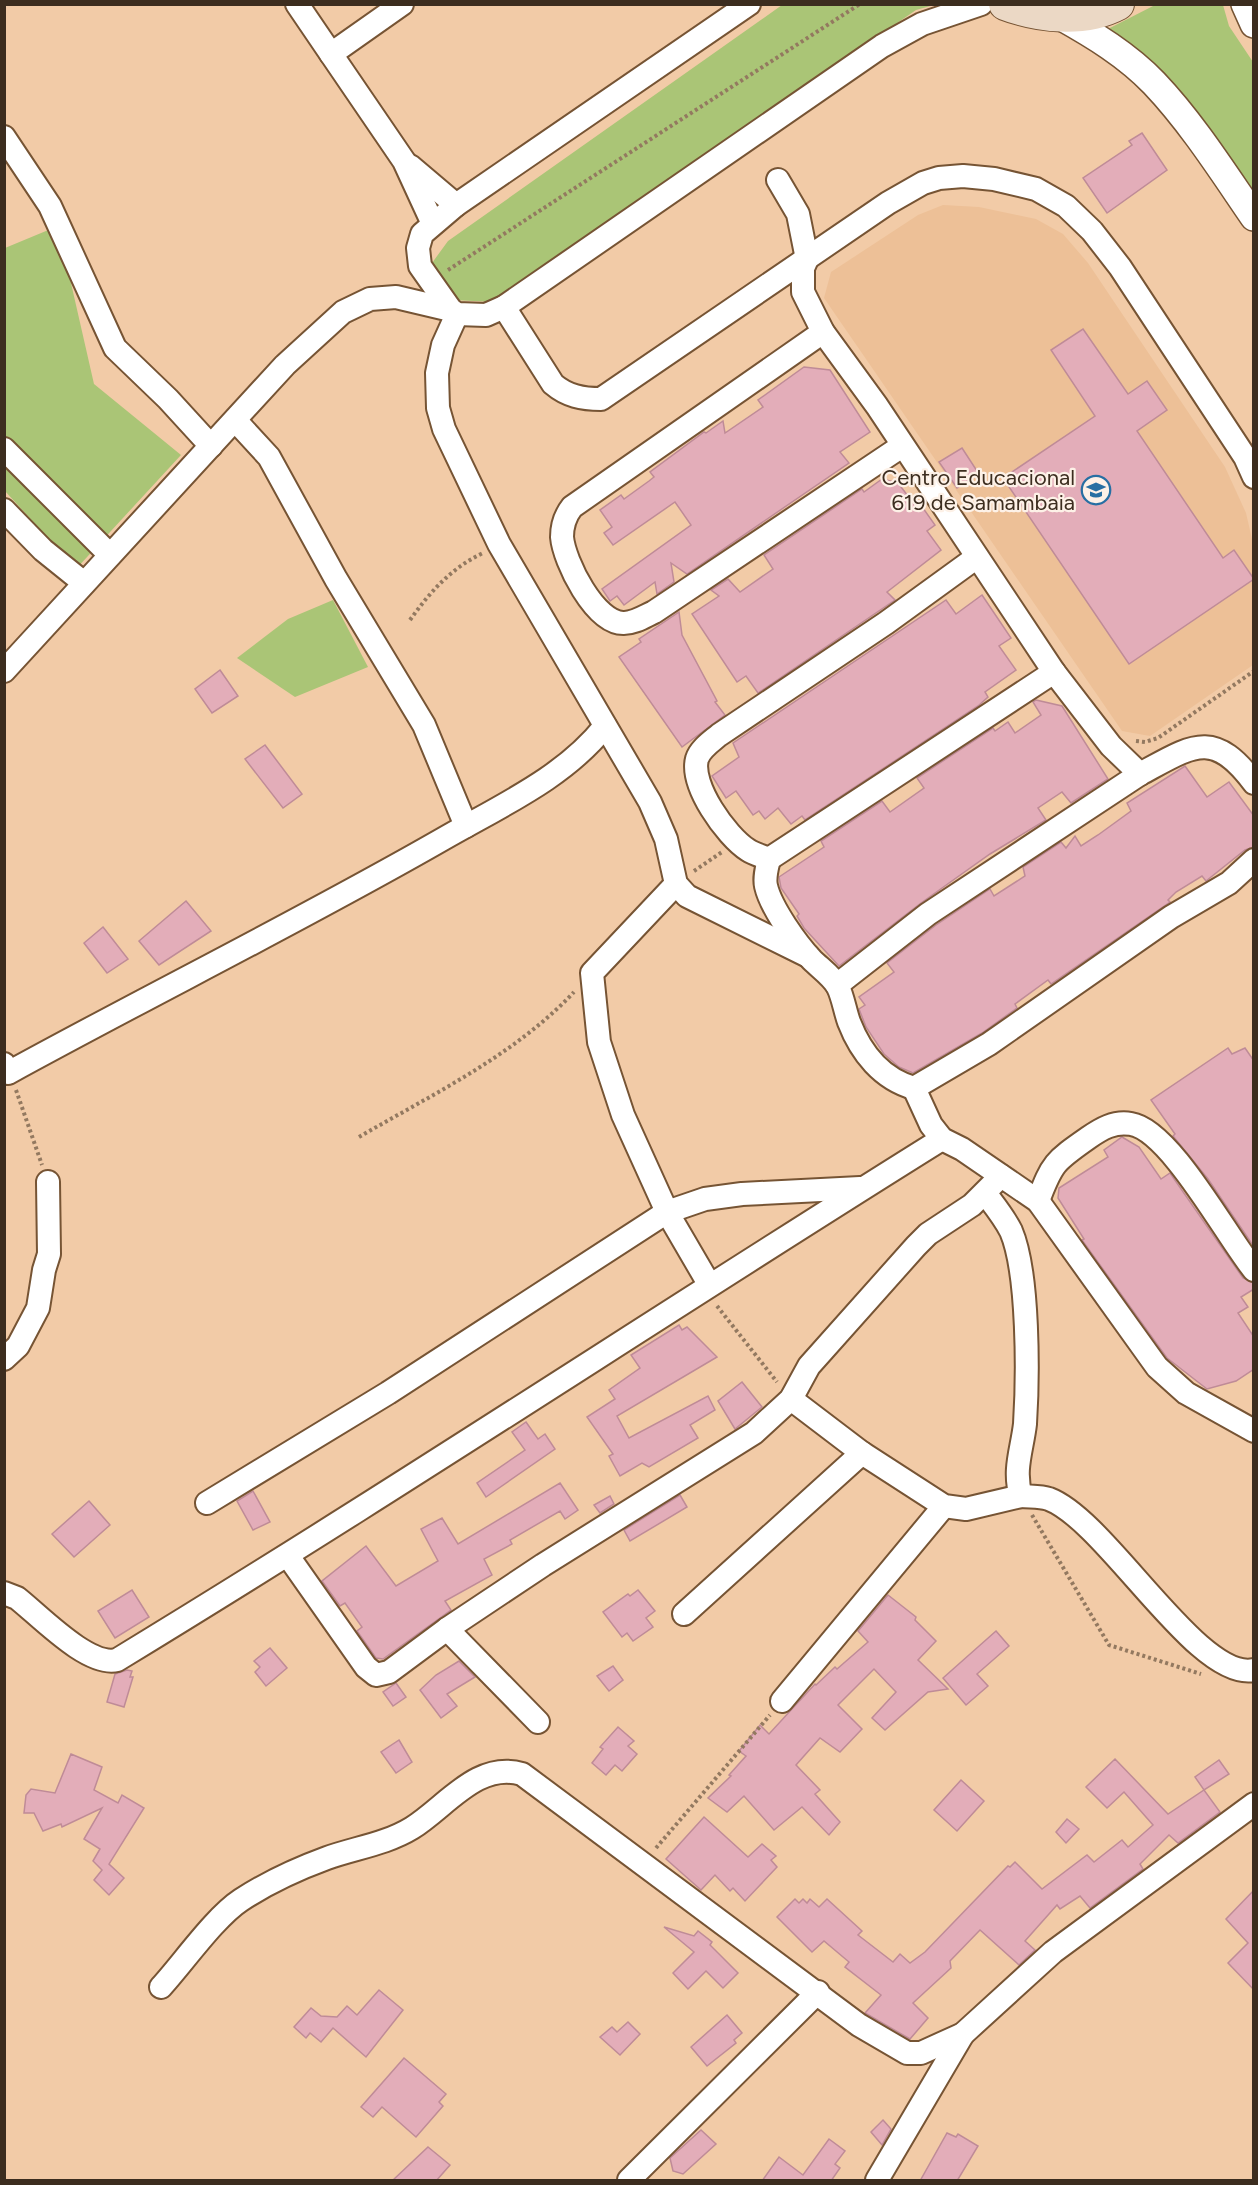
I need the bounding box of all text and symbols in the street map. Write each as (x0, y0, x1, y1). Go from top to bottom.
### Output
place label: Centro Educacional 619 de Samambaia (881, 464, 1075, 516)
school or university icon: Centro Educacional 619 de Samambaia (1080, 474, 1112, 506)

